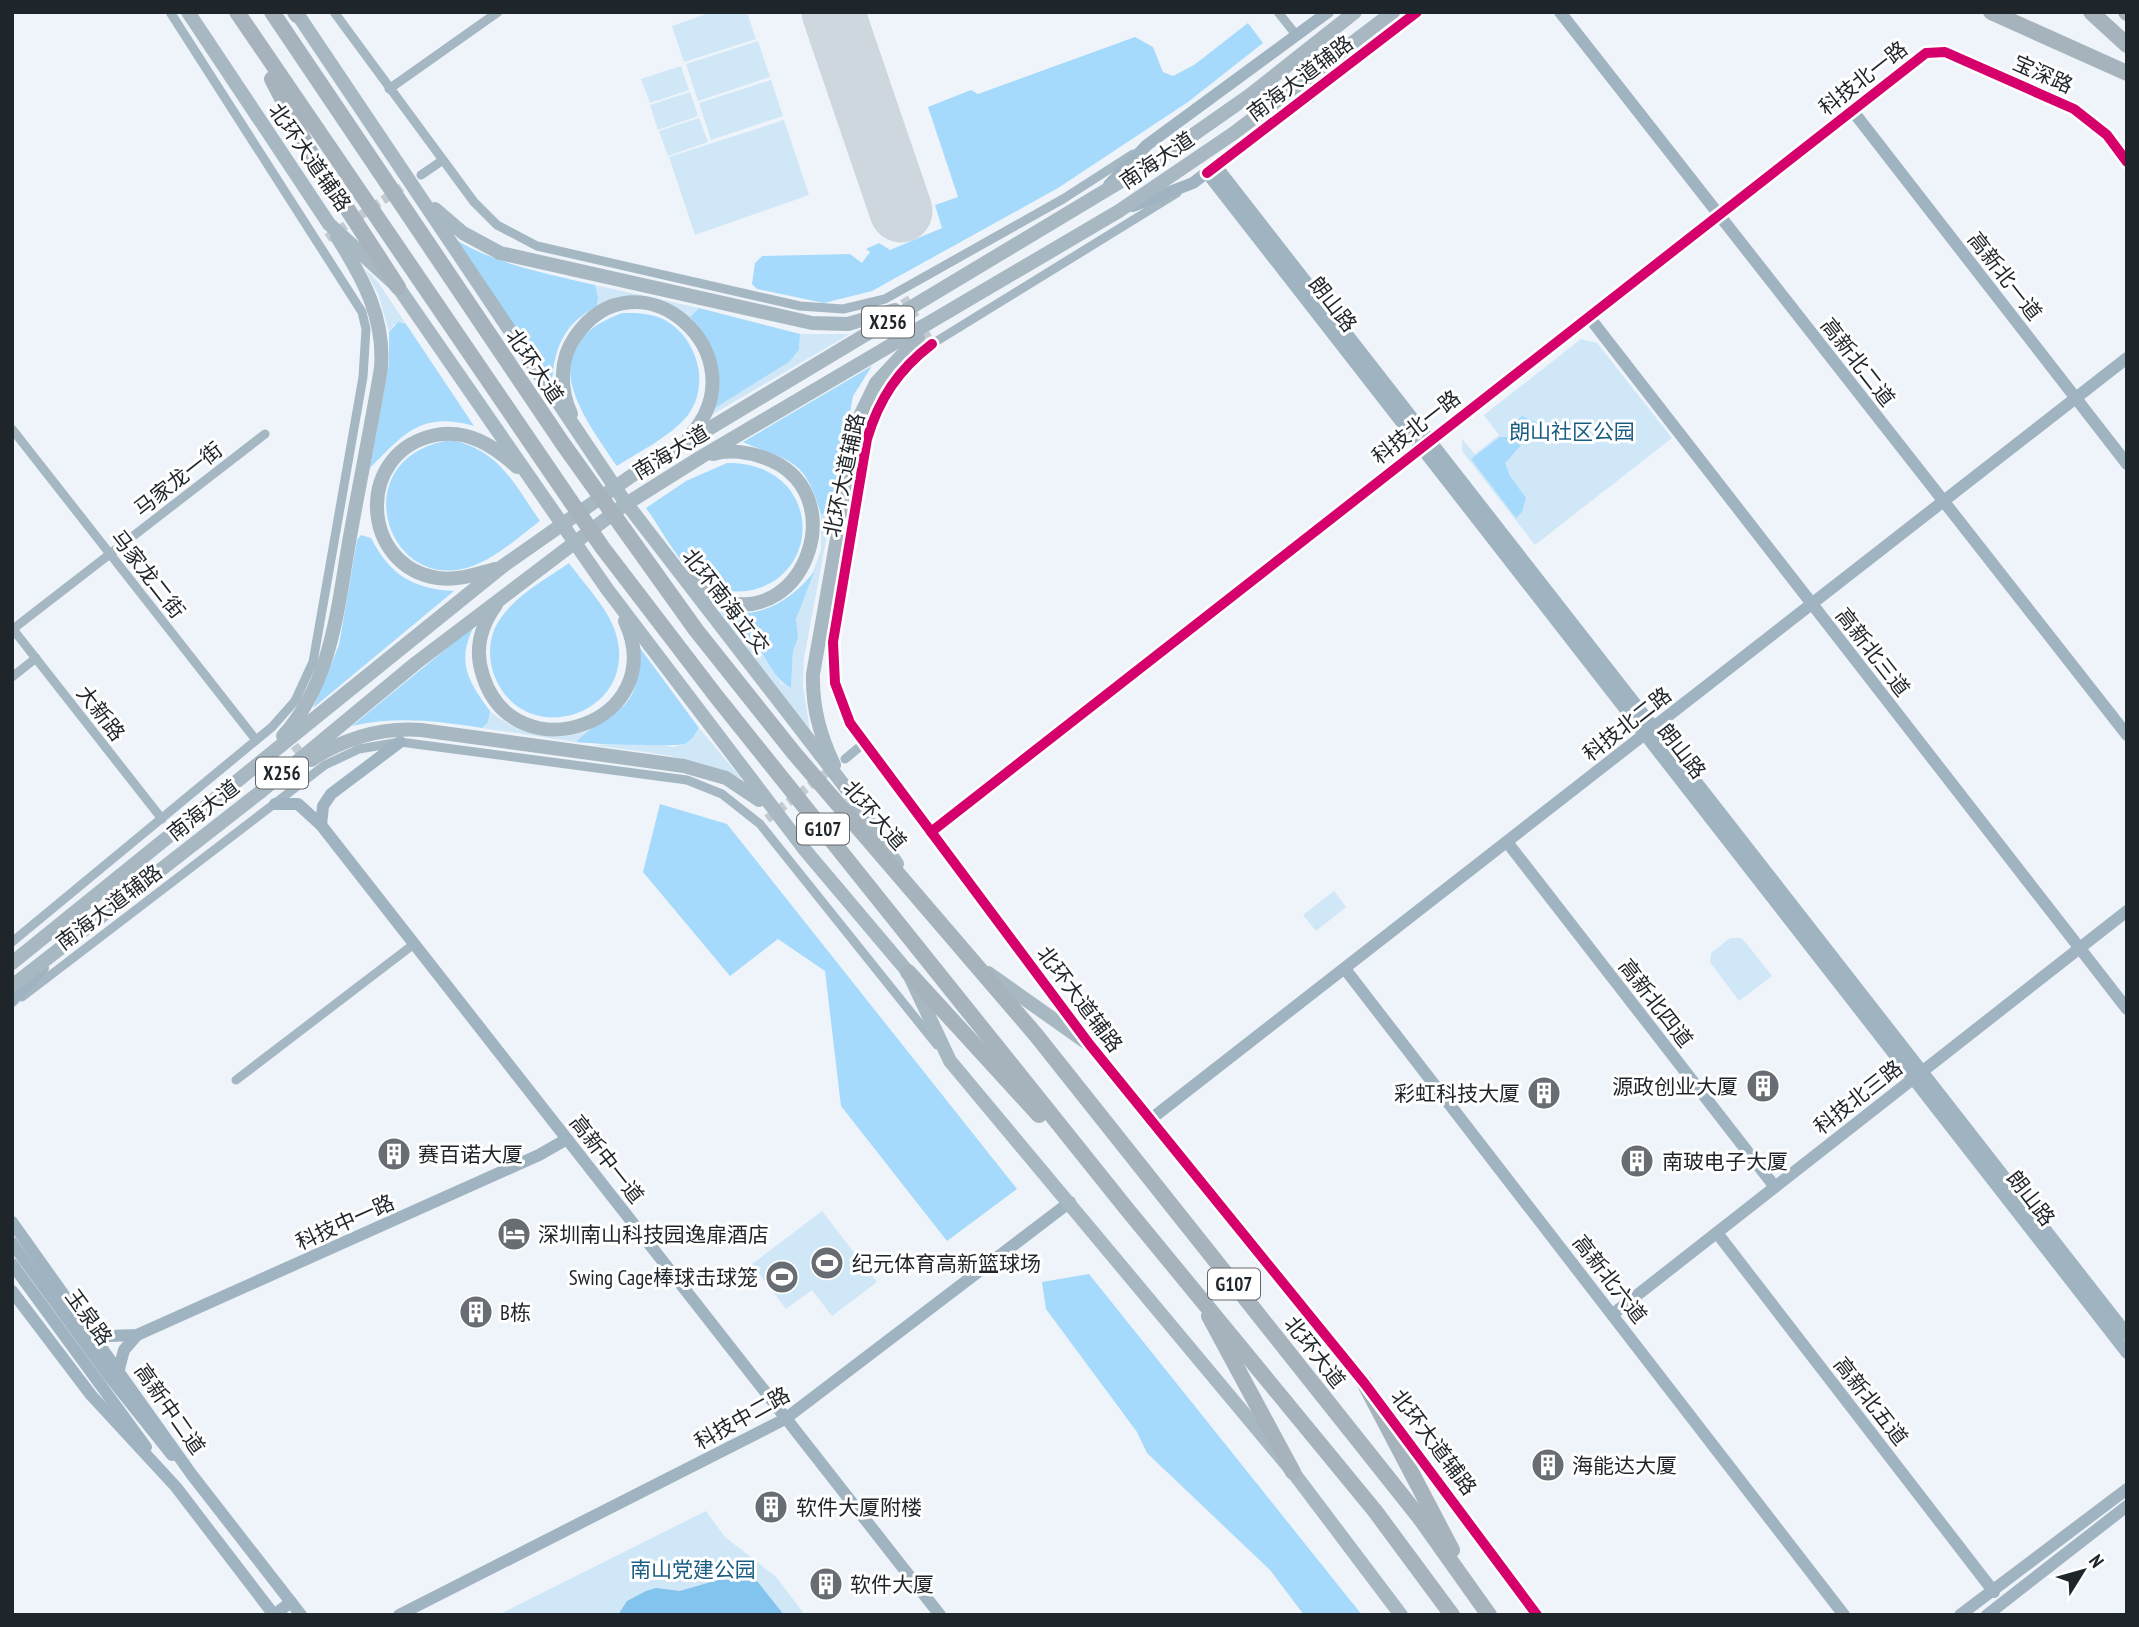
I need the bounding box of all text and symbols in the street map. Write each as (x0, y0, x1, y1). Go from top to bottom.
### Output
street label: 南海大道辅路 (1242, 29, 1358, 127)
street label: 科技北一路 (1813, 35, 1913, 121)
street label: 宝深路 (2009, 49, 2077, 99)
street label: 北环大道辅路 (263, 98, 357, 216)
street label: 南海大道 (1115, 125, 1199, 195)
street label: 高新北一道 (1962, 226, 2048, 326)
street label: 朗山路 (1303, 271, 1363, 337)
road number: X256 (862, 306, 914, 338)
street label: 高新北二道 (1815, 312, 1901, 412)
street label: 北环大道 (500, 324, 570, 408)
street label: 科技北一路 (1366, 384, 1466, 470)
street label: 北环大道辅路 (818, 411, 870, 539)
park label: 朗山社区公园 (1509, 418, 1635, 445)
street label: 南海大道 (628, 419, 714, 485)
street label: 马家龙一街 (128, 436, 228, 522)
street label: 马家龙二街 (105, 524, 191, 624)
street label: 北环南海立交 (677, 543, 775, 659)
street label: 高新北三道 (1830, 602, 1916, 702)
street label: 大新路 (71, 680, 131, 746)
street label: 科技北二路 (1577, 681, 1677, 767)
street label: 朗山路 (1652, 718, 1712, 784)
road number: X256 (256, 758, 308, 788)
street label: 南海大道 (162, 774, 244, 846)
street label: 北环大道 (837, 774, 913, 856)
road number: G107 (797, 814, 849, 844)
street label: 南海大道辅路 (51, 858, 167, 956)
street label: 北环大道辅路 (1031, 941, 1129, 1057)
street label: 高新北四道 (1613, 953, 1699, 1053)
street label: 科技北三路 (1808, 1054, 1908, 1140)
building icon: 源政创业大厦 (1744, 1067, 1782, 1105)
place label: 源政创业大厦 (1612, 1073, 1738, 1100)
building icon: 彩虹科技大厦 (1525, 1074, 1563, 1112)
place label: 彩虹科技大厦 (1394, 1080, 1520, 1107)
street label: 高新中一道 (564, 1109, 650, 1209)
building icon: 赛百诺大厦 (375, 1135, 413, 1173)
place label: 赛百诺大厦 (418, 1141, 523, 1168)
building icon: 南玻电子大厦 (1618, 1142, 1656, 1180)
place label: 南玻电子大厦 (1662, 1148, 1788, 1175)
street label: 朗山路 (2001, 1165, 2061, 1231)
street label: 科技中一路 (292, 1188, 398, 1256)
hotel icon: 深圳南山科技园逸扉酒店 (495, 1215, 533, 1253)
place label: 深圳南山科技园逸扉酒店 (538, 1221, 769, 1248)
street label: 高新北六道 (1567, 1229, 1653, 1329)
sports icon: 纪元体育高新篮球场 (808, 1244, 846, 1282)
place label: 纪元体育高新篮球场 (852, 1250, 1041, 1277)
sports icon: Swing Cage棒球击球笼 (763, 1258, 801, 1296)
place label: Swing Cage棒球击球笼 (569, 1264, 758, 1291)
road number: G107 (1208, 1268, 1260, 1300)
street label: 玉泉路 (60, 1284, 118, 1350)
building icon: B栋 (457, 1293, 495, 1331)
place label: B栋 (500, 1299, 531, 1326)
street label: 北环大道 (1279, 1311, 1351, 1393)
street label: 高新北五道 (1828, 1351, 1914, 1451)
street label: 高新中二道 (129, 1358, 211, 1460)
street label: 科技中二路 (690, 1381, 794, 1455)
street label: 北环大道辅路 (1385, 1384, 1483, 1500)
building icon: 海能达大厦 (1529, 1446, 1567, 1484)
place label: 海能达大厦 (1572, 1452, 1677, 1479)
building icon: 软件大厦附楼 (752, 1488, 790, 1526)
place label: 软件大厦附楼 (796, 1494, 922, 1521)
north arrow (2048, 1536, 2118, 1606)
text: N (2084, 1549, 2109, 1572)
park label: 南山党建公园 (630, 1556, 756, 1583)
building icon: 软件大厦 (807, 1565, 845, 1603)
place label: 软件大厦 (850, 1571, 934, 1598)

